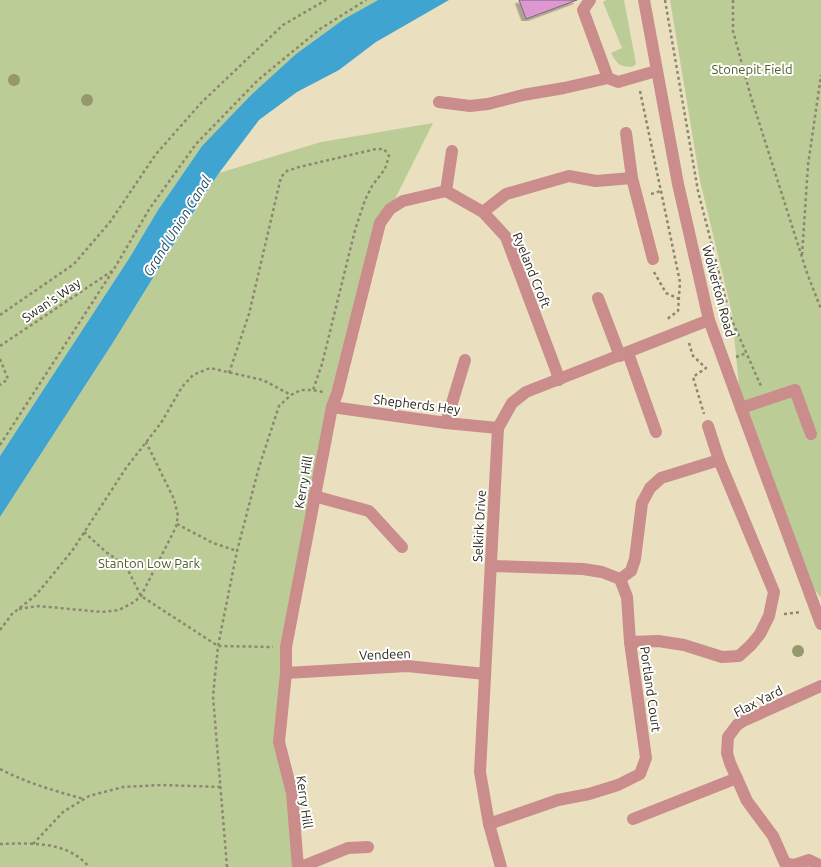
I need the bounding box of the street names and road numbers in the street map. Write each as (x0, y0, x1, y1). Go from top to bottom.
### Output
street label: Ryeland Croft (510, 230, 554, 310)
street label: Wolverton Road (700, 244, 738, 338)
street label: Swan's Way (19, 275, 83, 325)
street label: Shepherds Hey (373, 392, 461, 416)
street label: Kerry Hill (291, 454, 315, 509)
street label: Selkirk Drive (470, 490, 488, 562)
street label: Portland Court (638, 645, 664, 733)
street label: Vendeen (359, 646, 411, 662)
street label: Flax Yard (731, 683, 785, 719)
street label: Kerry Hill (294, 775, 316, 830)

